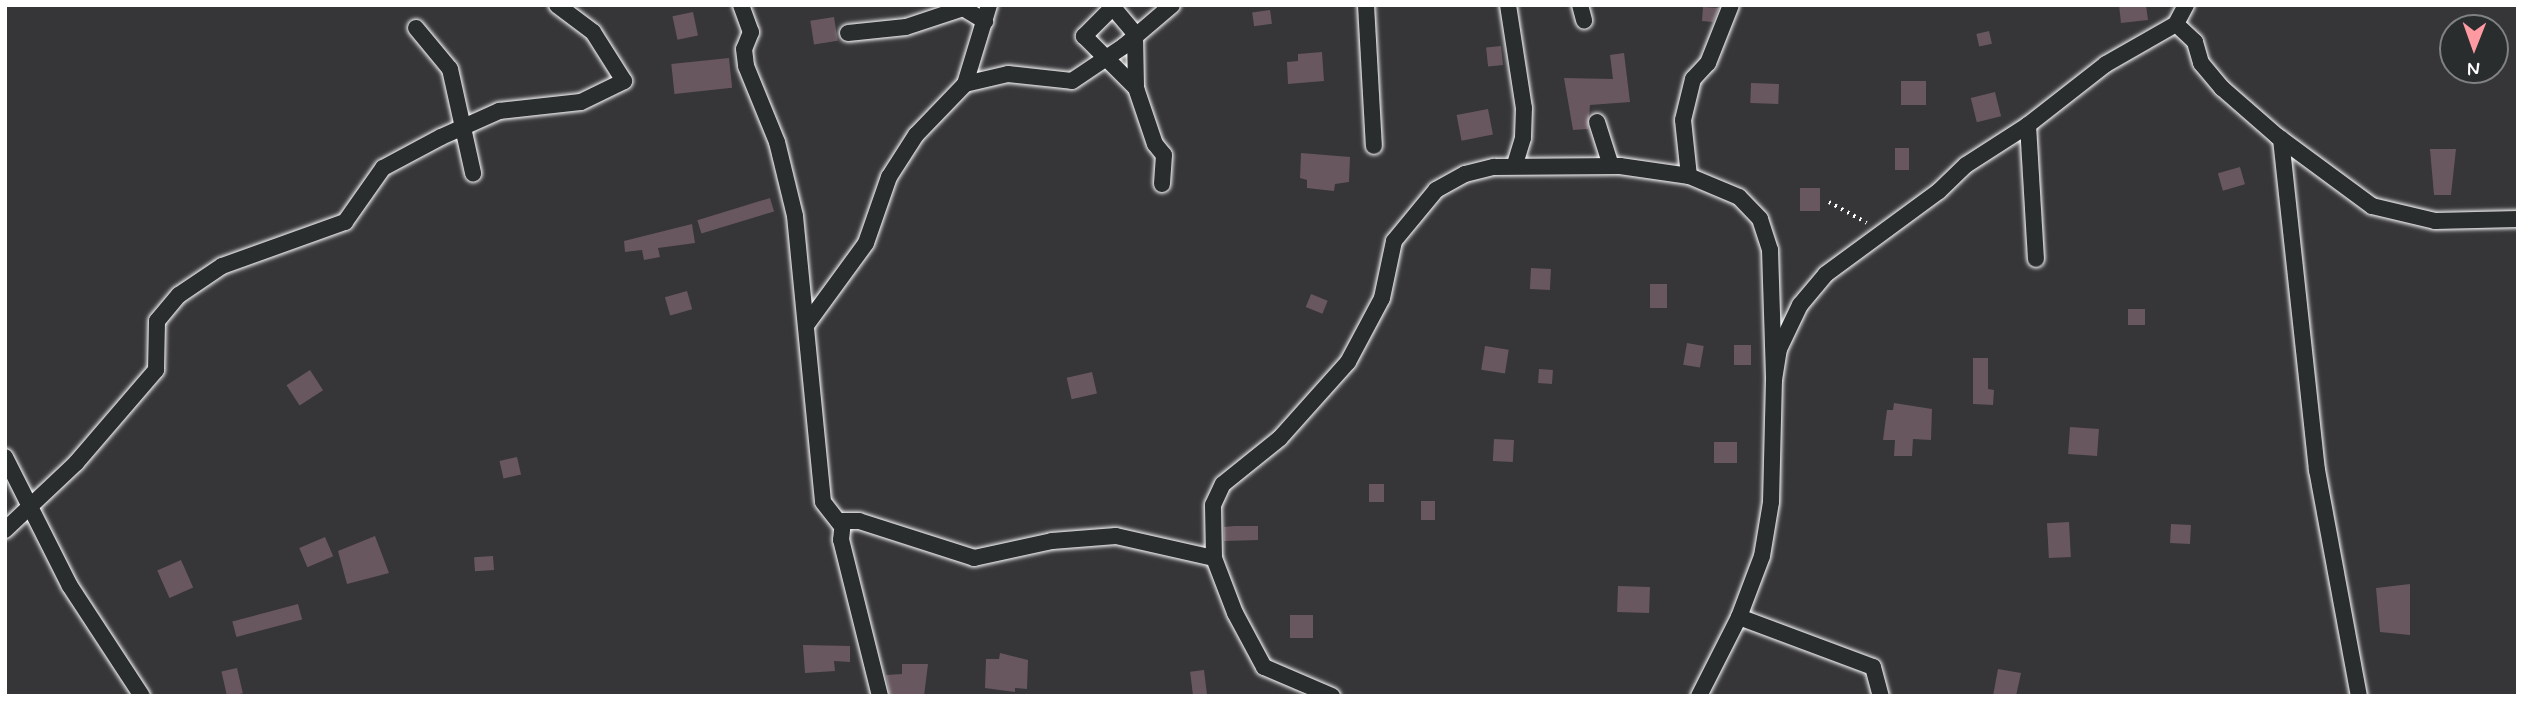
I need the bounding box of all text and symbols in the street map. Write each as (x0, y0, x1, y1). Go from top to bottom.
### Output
north arrow (2439, 14, 2509, 84)
text: N (2467, 56, 2480, 81)

